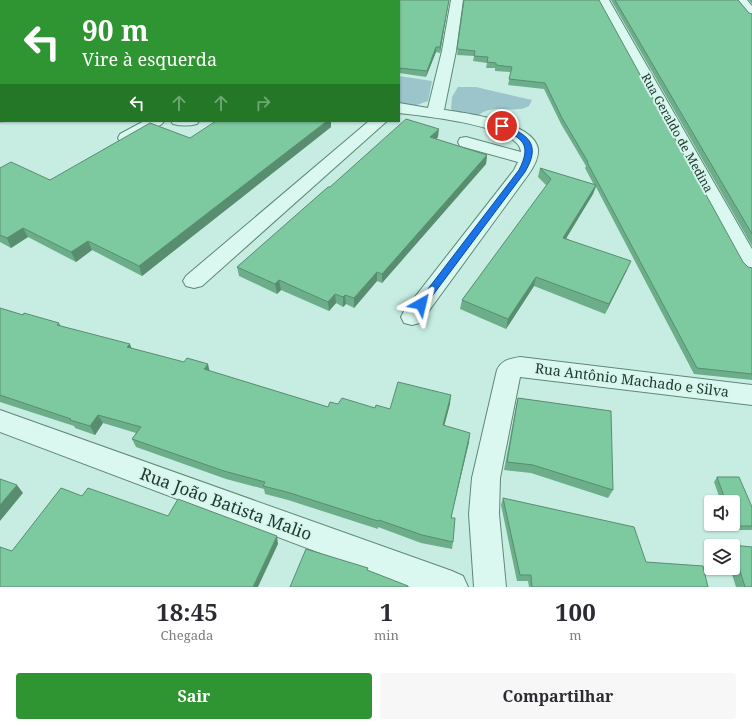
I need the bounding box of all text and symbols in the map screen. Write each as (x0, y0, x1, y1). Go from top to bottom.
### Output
text: 90 m (82, 11, 149, 49)
icon: left (16, 16, 68, 68)
text: Vire à esquerda (82, 47, 217, 71)
street label: Rua Geraldo de Medina (638, 70, 717, 196)
icon: left (126, 92, 148, 114)
icon: ahead (168, 92, 190, 114)
icon: ahead (210, 92, 232, 114)
icon: right (252, 92, 274, 114)
pin (485, 109, 519, 143)
icon: arrive (491, 115, 513, 137)
position arrow (400, 283, 442, 325)
street label: Rua Antônio Machado e Silva (534, 358, 730, 401)
street label: Rua João Batista Malio (137, 462, 315, 545)
map controls (704, 495, 740, 575)
button: sound (704, 495, 740, 531)
button: layers (704, 539, 740, 575)
text: 18:45 (156, 595, 218, 628)
text: 1 (380, 595, 393, 628)
text: 100 (555, 595, 596, 628)
text: Chegada (161, 626, 213, 644)
text: min (374, 626, 399, 644)
text: m (569, 626, 582, 644)
button: Sair (16, 673, 372, 719)
button: Compartilhar (380, 673, 736, 719)

